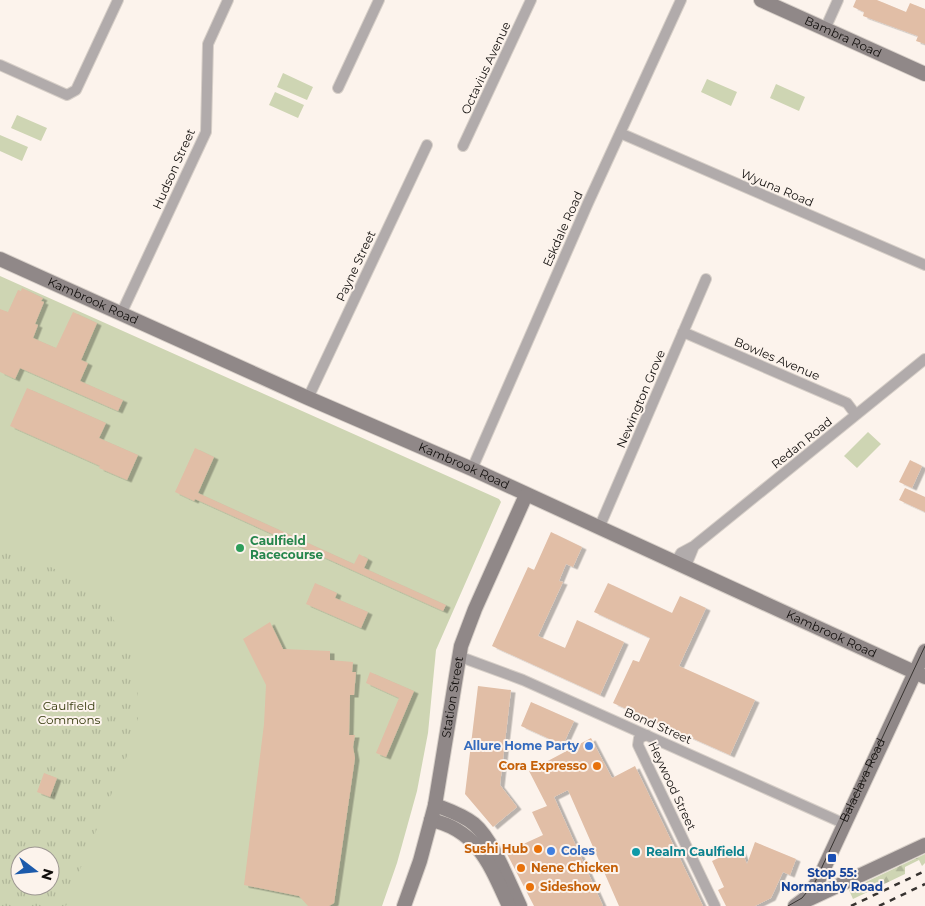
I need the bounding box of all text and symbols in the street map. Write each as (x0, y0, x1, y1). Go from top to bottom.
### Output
street label: Bambra Road (802, 13, 884, 60)
street label: Octavius Avenue (457, 19, 514, 117)
street label: Hudson Street (149, 126, 198, 212)
street label: Wyuna Road (739, 165, 816, 210)
street label: Eskdale Road (539, 189, 586, 269)
street label: Payne Street (333, 228, 379, 304)
street label: Kambrook Road (46, 274, 141, 327)
street label: Bowles Avenue (732, 334, 822, 383)
street label: Newington Grove (613, 347, 668, 450)
street label: Redan Road (768, 414, 835, 472)
street label: Kambrook Road (416, 439, 512, 492)
place label: Caulfield Racecourse (250, 533, 323, 562)
marker: Caulfield Racecourse (234, 542, 246, 554)
street label: Kambrook Road (784, 606, 879, 661)
street label: Station Street (438, 655, 466, 739)
park label: Caulfield Commons (38, 698, 101, 727)
street label: Bond Street (622, 704, 694, 747)
street label: Balaclava Road (836, 735, 888, 825)
place label: Allure Home Party (463, 738, 580, 753)
street label: Heywood Street (645, 739, 700, 833)
marker: Allure Home Party (583, 740, 595, 752)
place label: Cora Expresso (499, 758, 587, 773)
marker: Cora Expresso (591, 760, 603, 772)
place label: Sushi Hub (464, 841, 528, 856)
marker: Sushi Hub (532, 843, 544, 855)
place label: Coles (561, 843, 596, 858)
place label: Realm Caulfield (646, 844, 745, 859)
marker: Coles (545, 845, 557, 857)
north arrow (10, 846, 60, 896)
marker: Realm Caulfield (630, 846, 642, 858)
marker: Stop 55: Normanby Road (826, 852, 838, 864)
place label: Nene Chicken (531, 860, 619, 875)
marker: Nene Chicken (515, 862, 527, 874)
place label: Stop 55: Normanby Road (781, 865, 883, 894)
text: N (37, 867, 58, 883)
place label: Sideshow (540, 879, 602, 894)
marker: Sideshow (524, 881, 536, 893)

